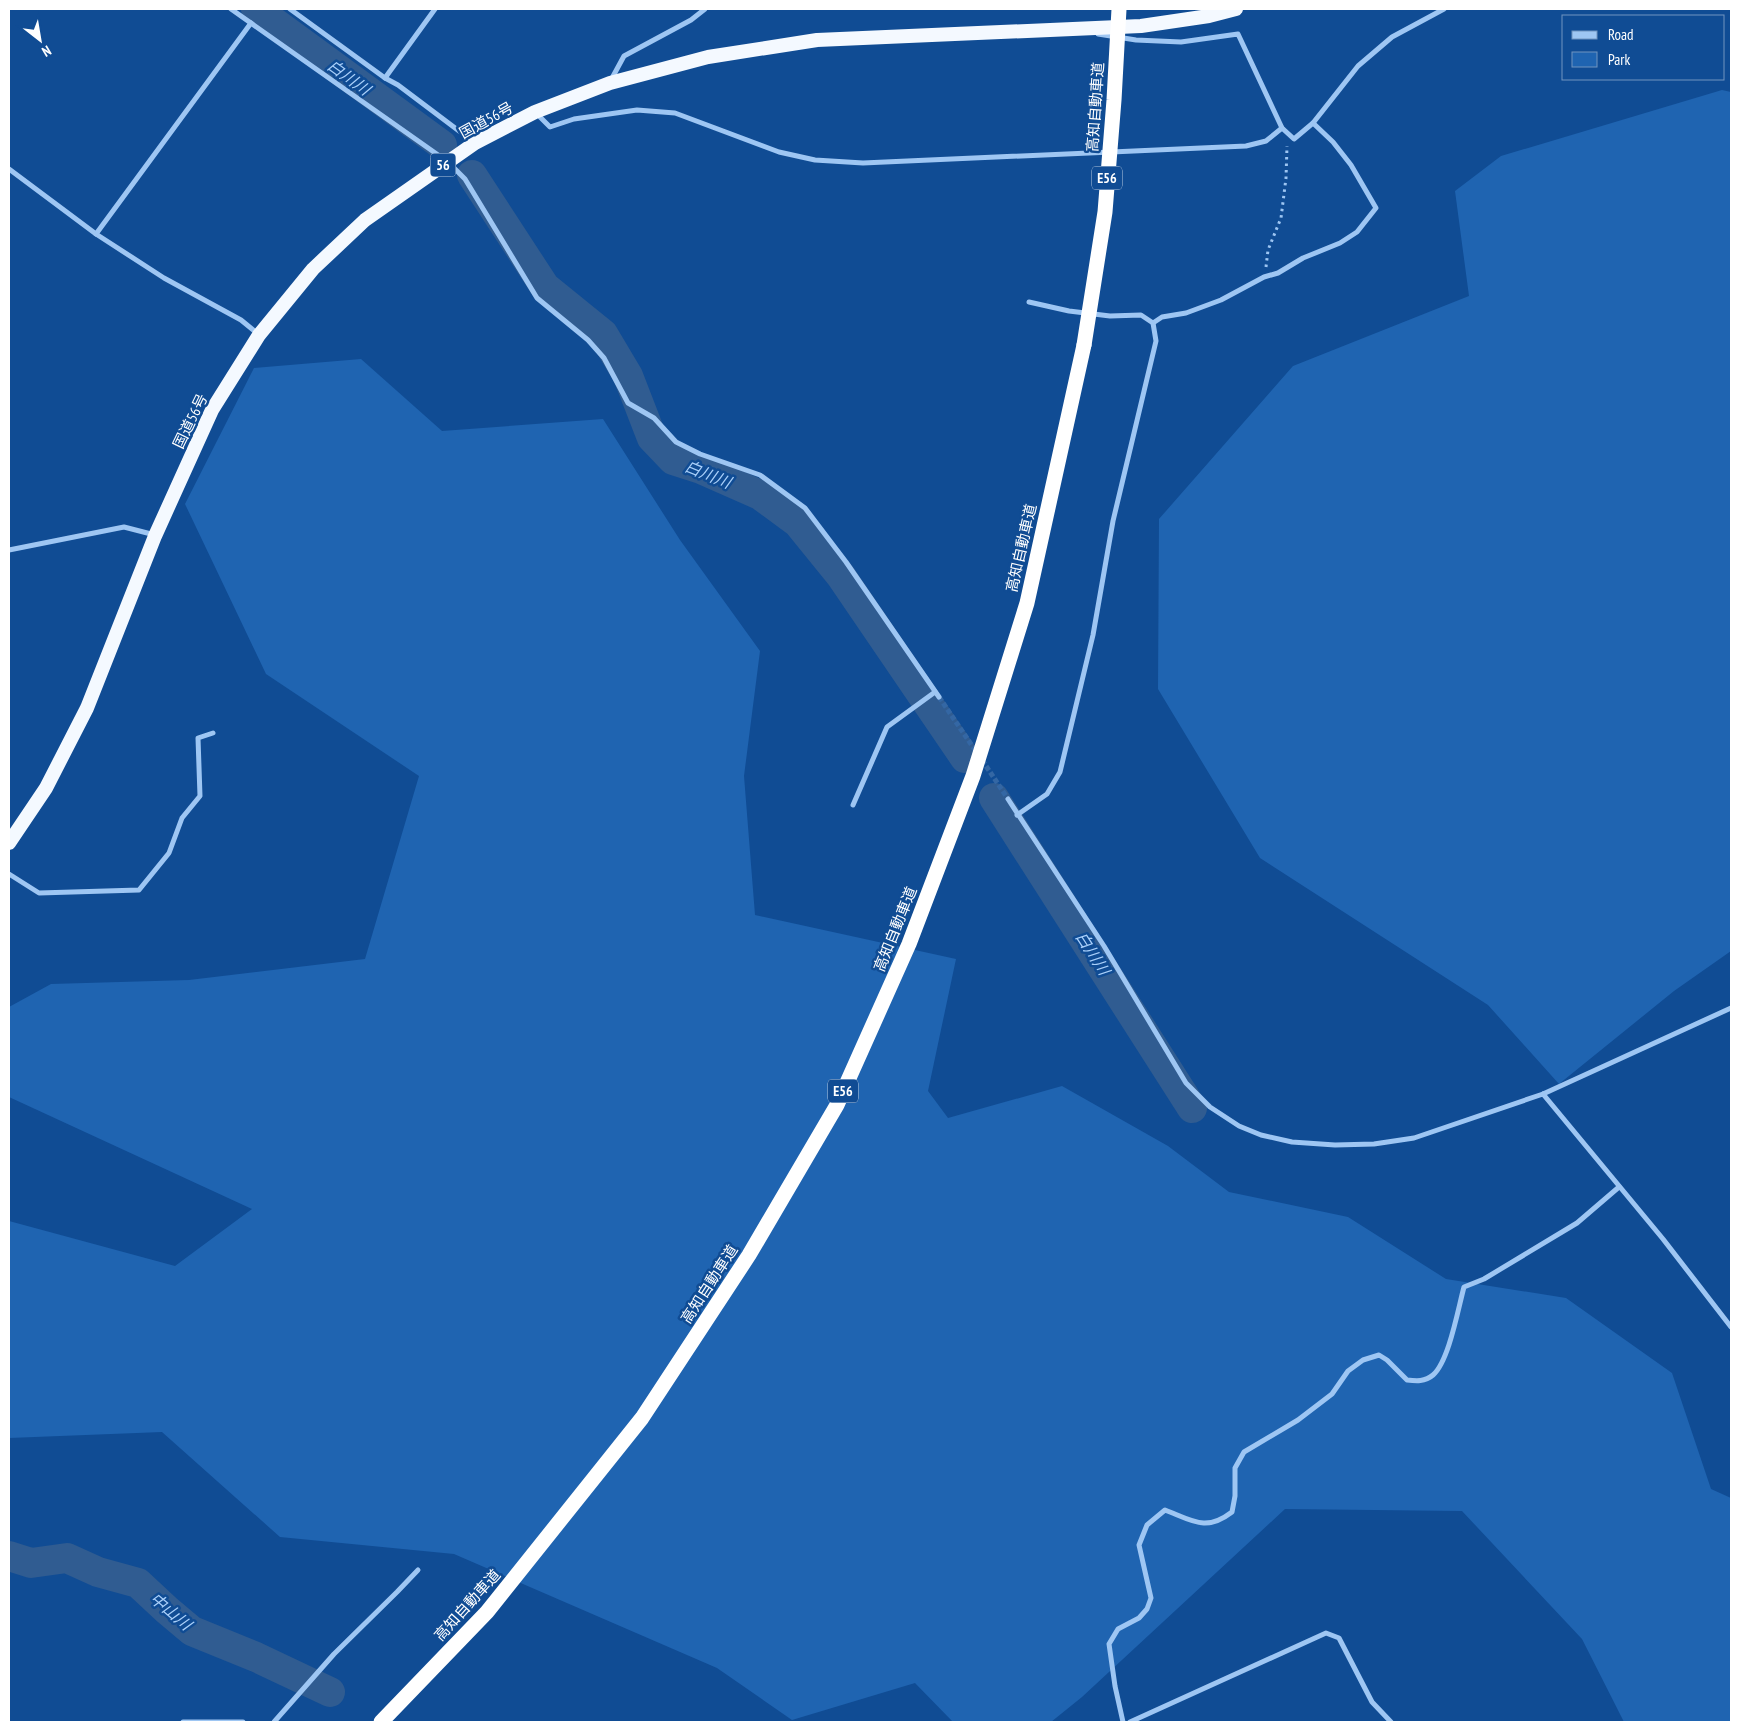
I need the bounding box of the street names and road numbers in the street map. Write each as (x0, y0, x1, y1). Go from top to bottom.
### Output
street label: 高知自動車道 (1082, 61, 1108, 153)
street label: 国道56号 (456, 98, 516, 142)
road number: 56 (430, 154, 456, 176)
road number: E56 (1092, 167, 1122, 190)
street label: 国道56号 (169, 391, 211, 451)
street label: 高知自動車道 (1002, 502, 1040, 594)
street label: 高知自動車道 (869, 884, 921, 974)
road number: E56 (828, 1080, 858, 1102)
street label: 高知自動車道 (677, 1241, 741, 1327)
street label: 高知自動車道 (430, 1565, 504, 1645)

